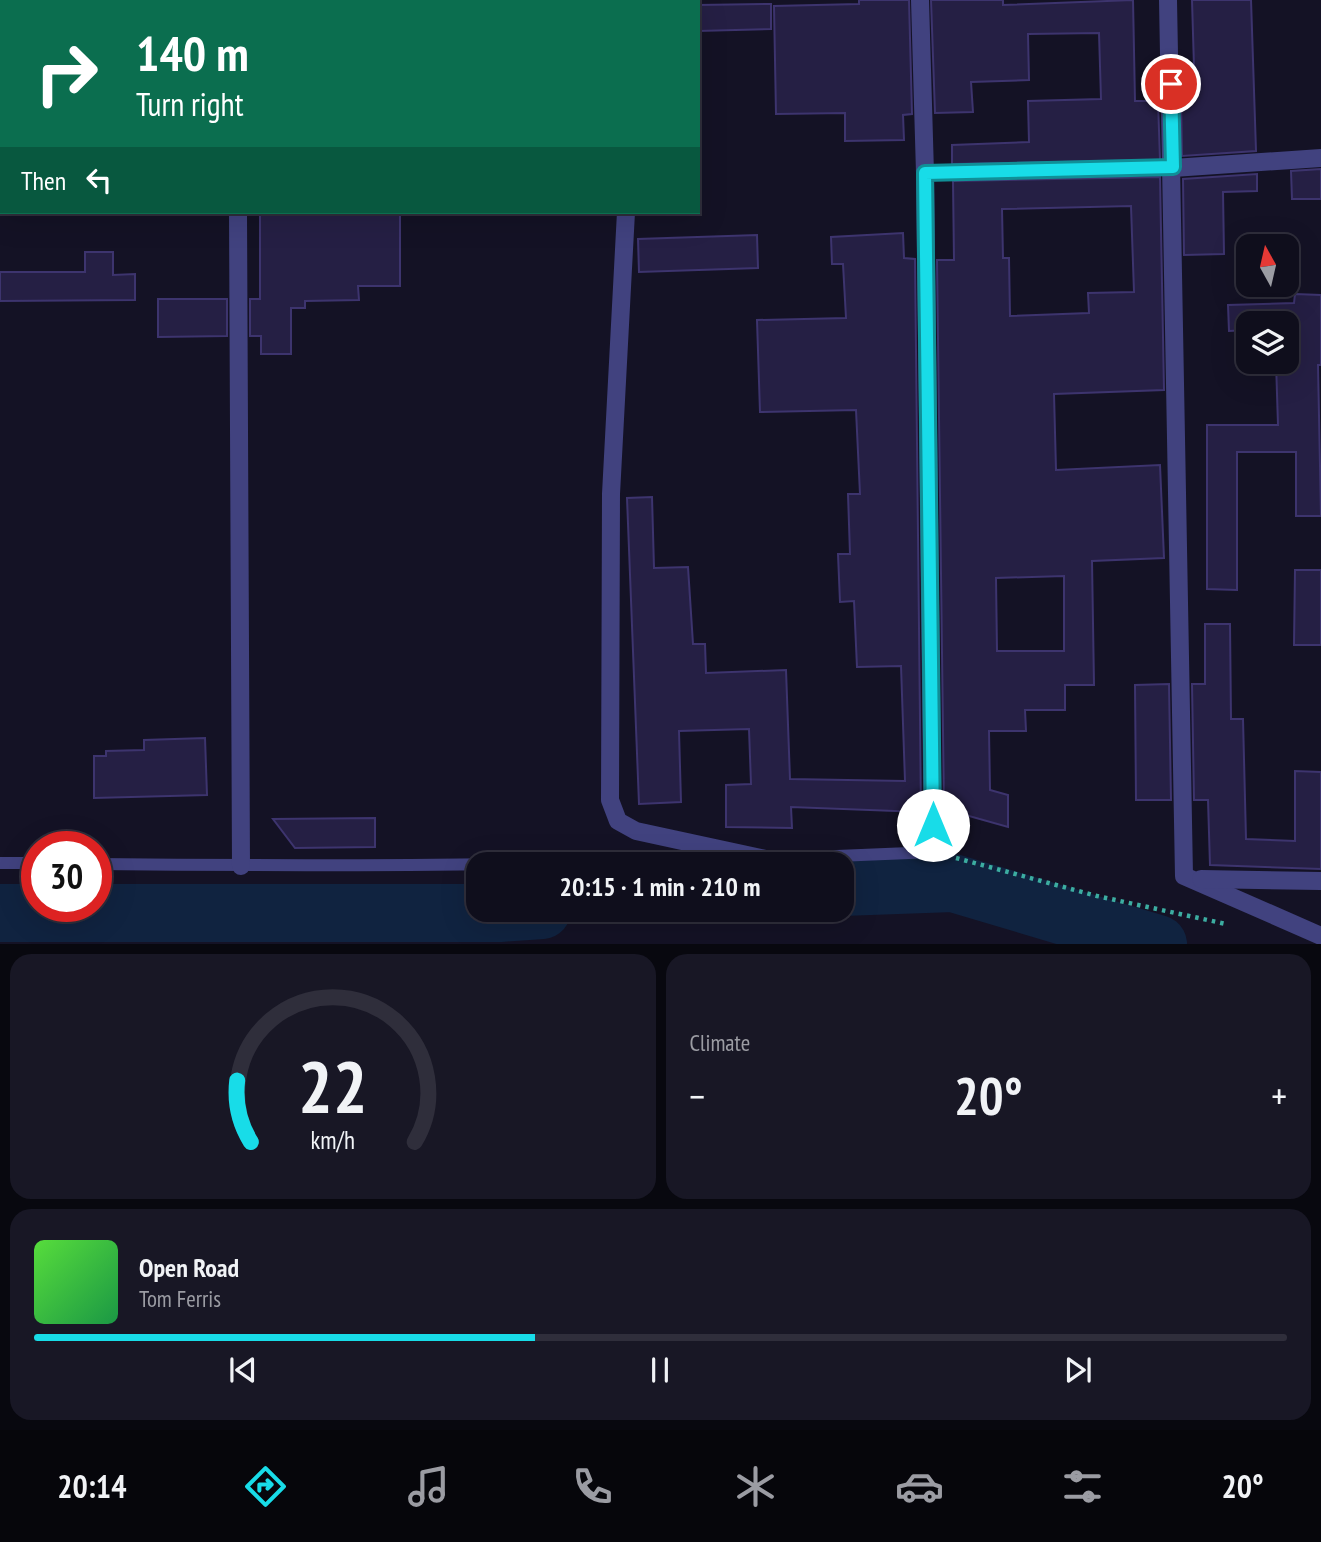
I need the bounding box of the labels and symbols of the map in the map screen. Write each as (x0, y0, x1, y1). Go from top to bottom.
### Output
pin (1141, 54, 1201, 114)
north arrow (1236, 234, 1298, 298)
position arrow (896, 788, 970, 862)
speed limit sign: 30 (21, 831, 112, 922)

